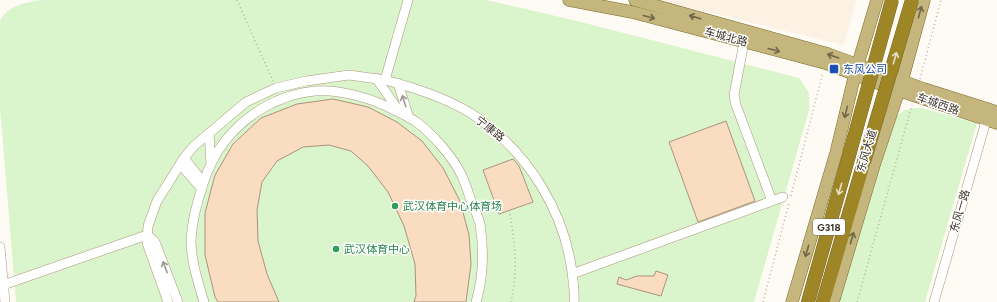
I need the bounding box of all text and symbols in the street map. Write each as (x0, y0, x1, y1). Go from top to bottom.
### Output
one-way arrow (917, 6, 924, 19)
one-way arrow (642, 13, 655, 21)
one-way arrow (688, 13, 701, 20)
street label: 车城北路 (703, 25, 749, 49)
one-way arrow (768, 46, 781, 54)
one-way arrow (827, 52, 840, 59)
one-way arrow (892, 52, 899, 65)
marker: 东风公司 (828, 63, 840, 75)
place label: 东风公司 (843, 63, 887, 76)
street label: 车城西路 (915, 91, 961, 117)
one-way arrow (399, 95, 407, 107)
one-way arrow (842, 106, 849, 119)
street label: 宁康路 (473, 114, 507, 144)
street label: 东风大道 (854, 128, 880, 174)
one-way arrow (836, 183, 843, 196)
street label: 东风一路 (948, 188, 972, 234)
place label: 武汉体育中心体育场 (403, 200, 502, 213)
marker: 武汉体育中心体育场 (390, 201, 400, 211)
road number: G318 (813, 219, 845, 235)
one-way arrow (849, 231, 856, 244)
place label: 武汉体育中心 (344, 243, 410, 256)
marker: 武汉体育中心 (331, 244, 341, 254)
one-way arrow (803, 244, 810, 257)
one-way arrow (160, 261, 168, 273)

